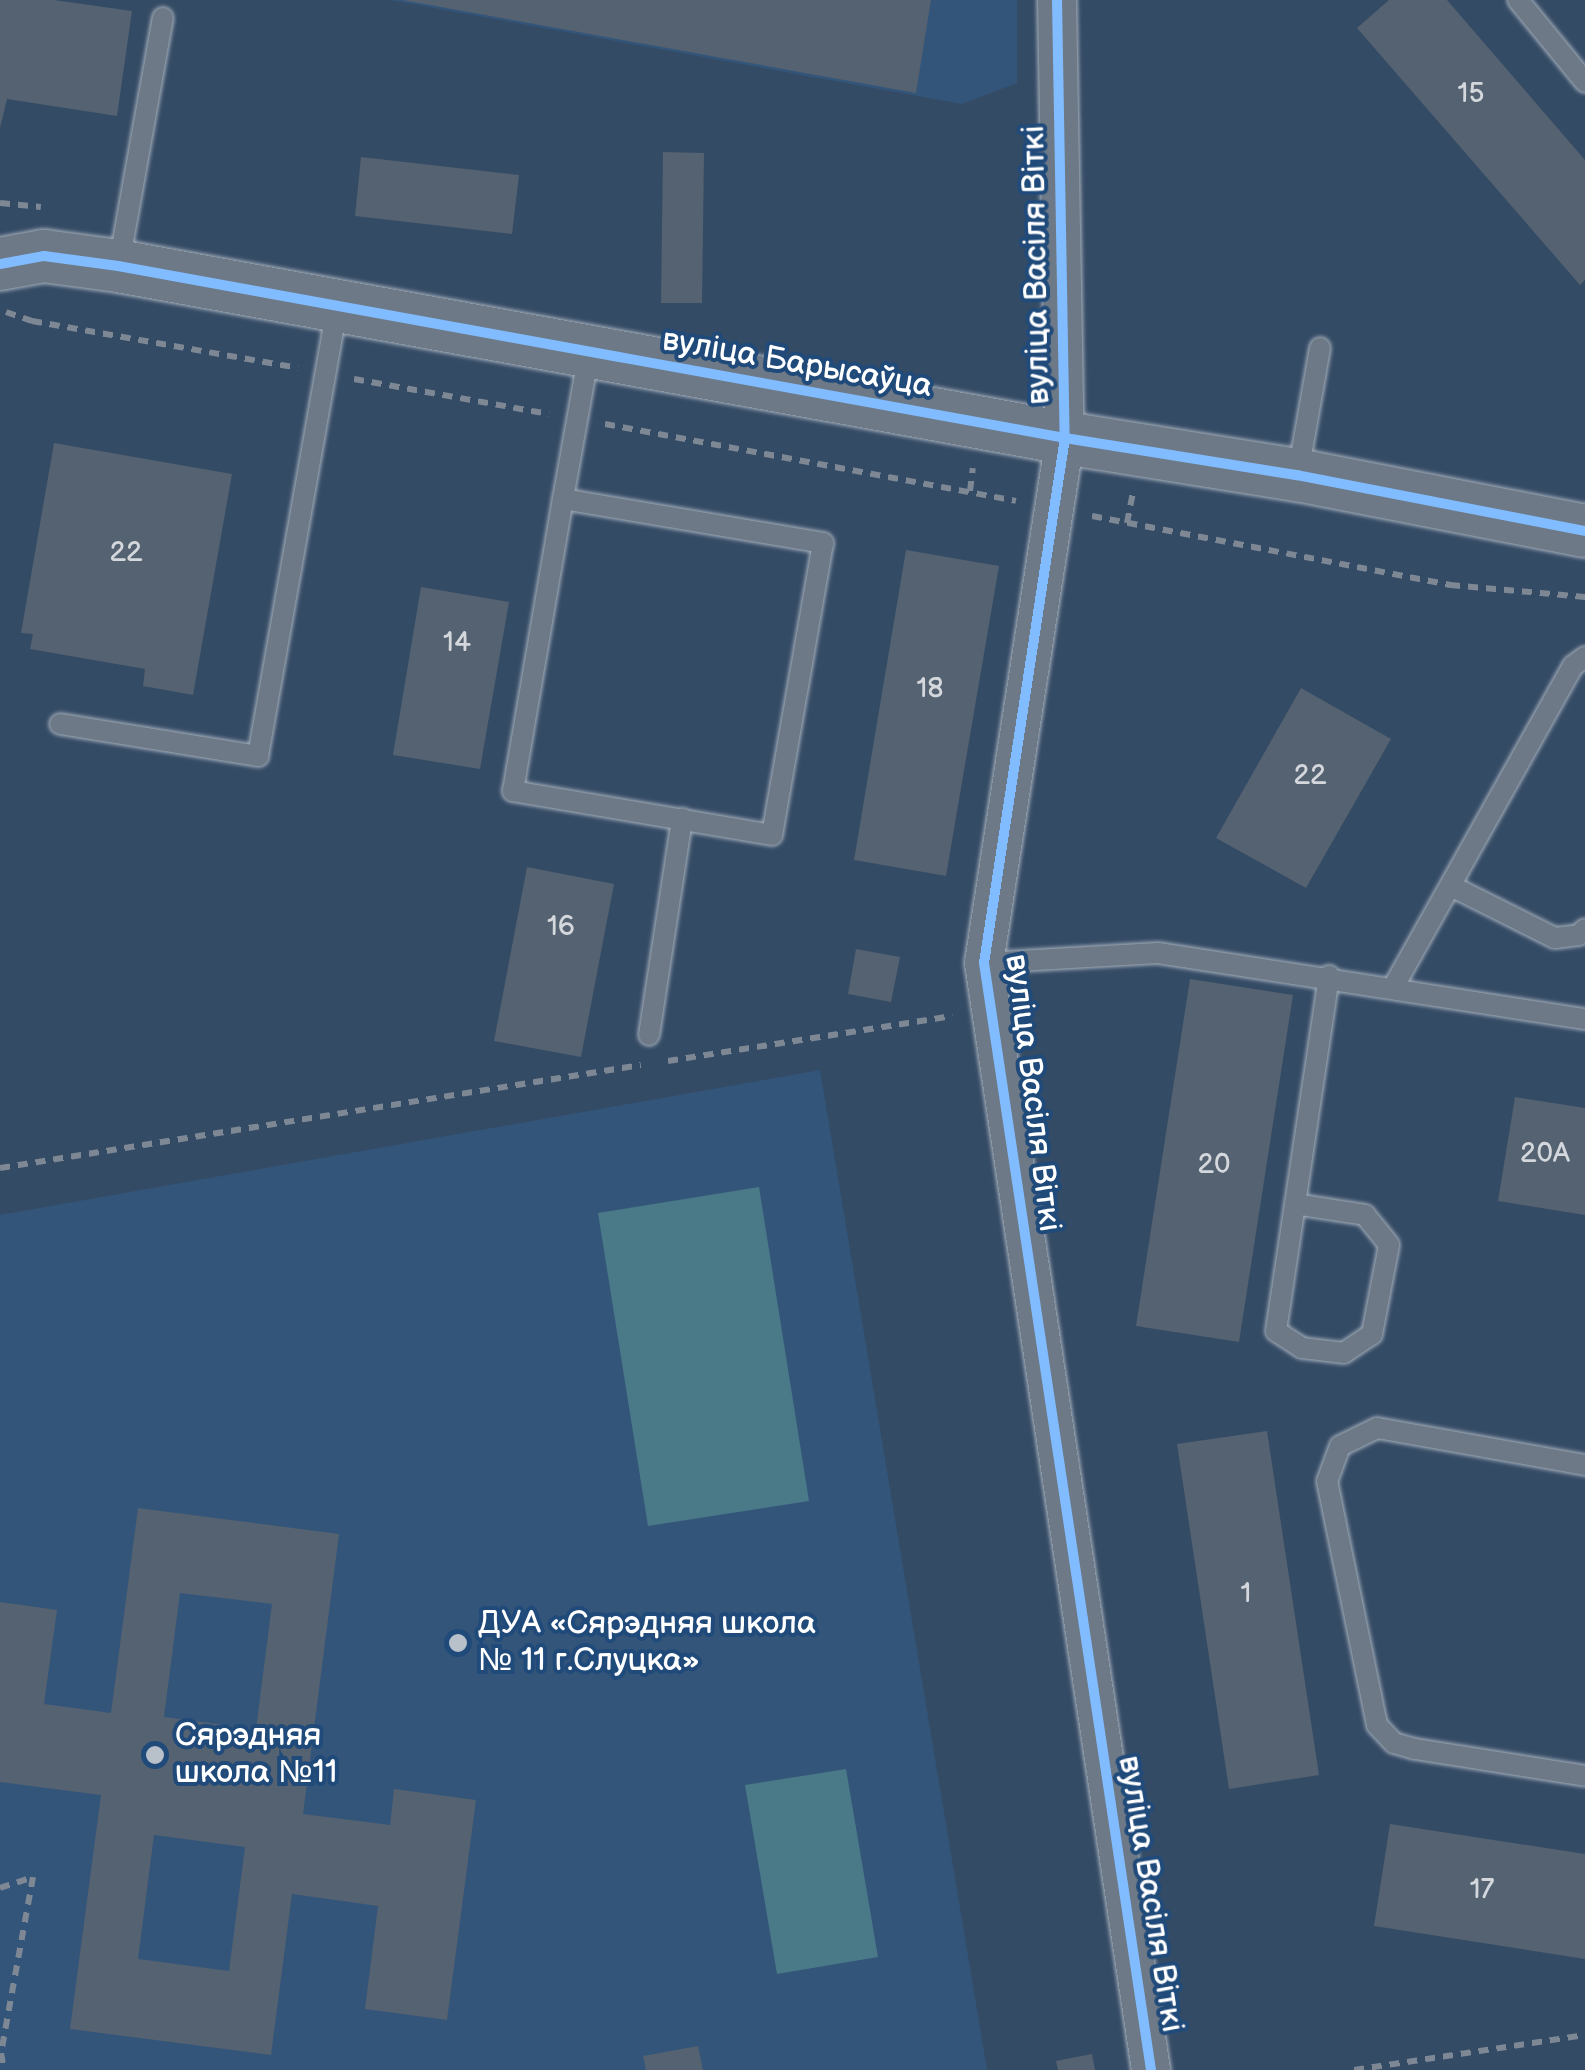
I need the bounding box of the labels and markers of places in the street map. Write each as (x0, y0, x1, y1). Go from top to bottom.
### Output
place label: ДУА «Сярэдняя школа № 11 г.Слуцка» (478, 1606, 816, 1681)
marker: ДУА «Сярэдняя школа № 11 г.Слуцка» (447, 1632, 469, 1654)
place label: Сярэдняя школа №11 (175, 1718, 337, 1793)
marker: Сярэдняя школа №11 (144, 1744, 166, 1766)

